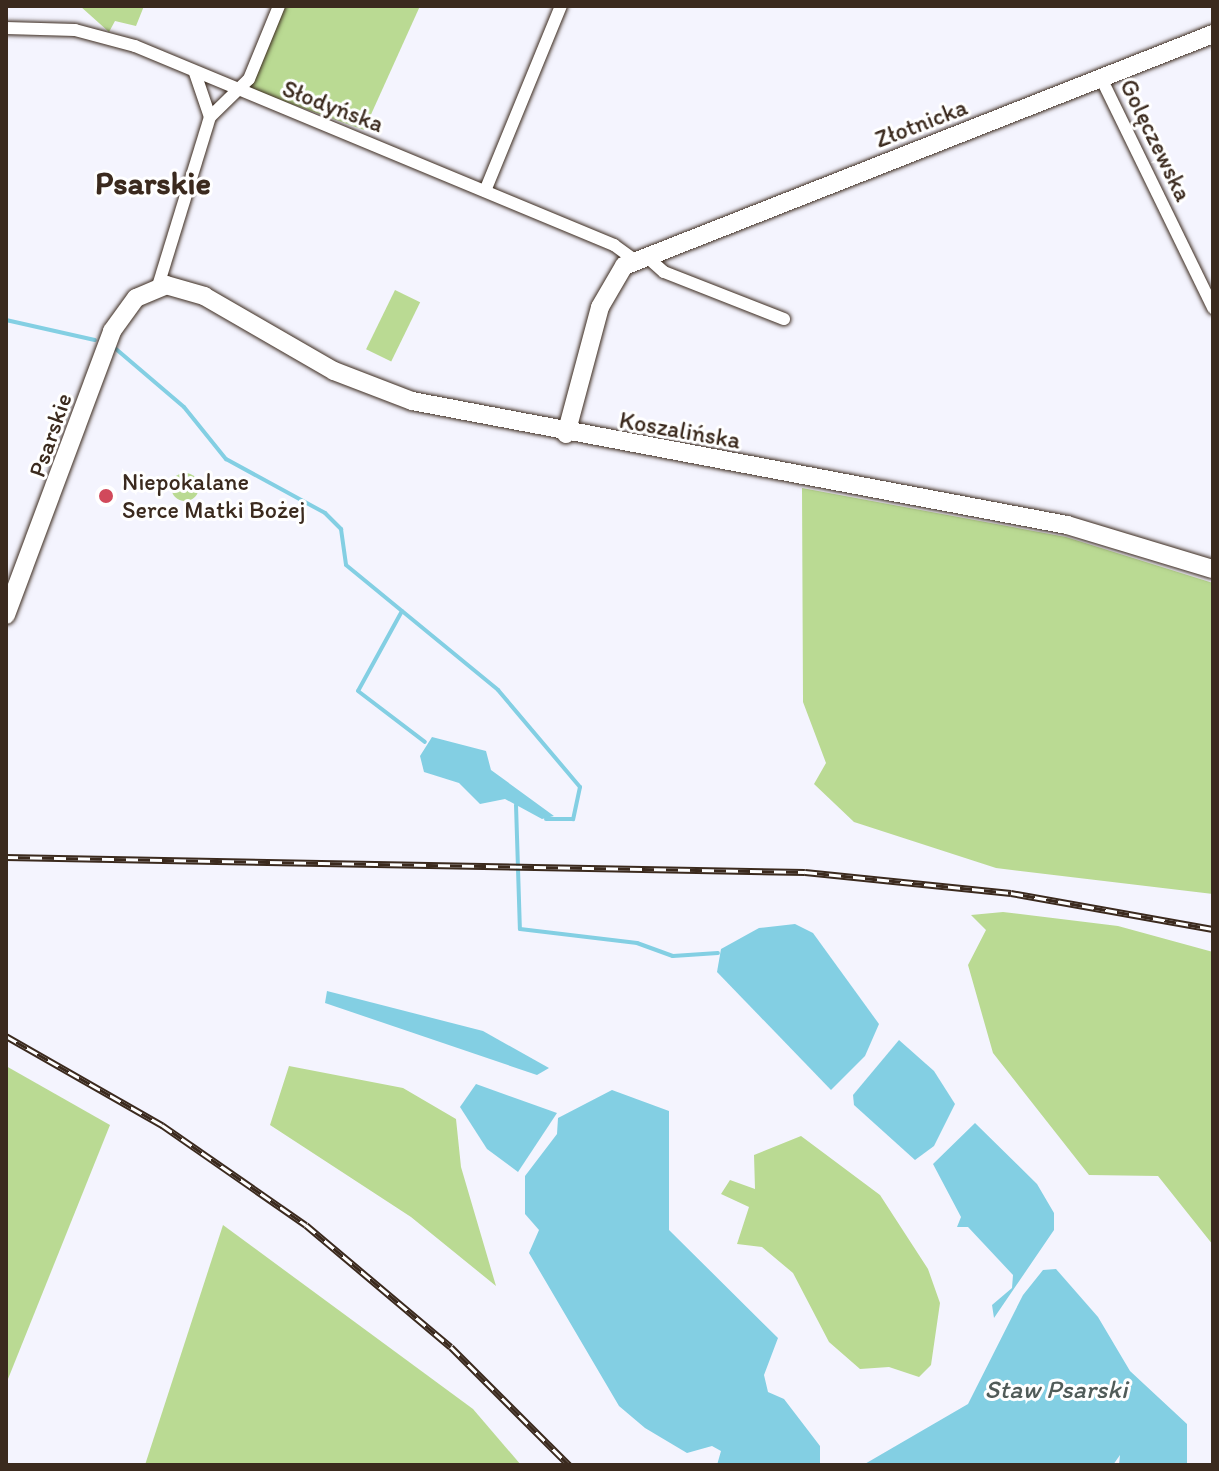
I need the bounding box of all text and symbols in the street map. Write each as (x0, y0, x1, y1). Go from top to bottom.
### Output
street label: Słodyńska (278, 74, 388, 138)
street label: Golęczewska (1114, 74, 1198, 206)
street label: Złotnicka (871, 92, 971, 154)
district label: Psarskie (95, 164, 211, 202)
street label: Psarskie (22, 389, 78, 481)
street label: Koszalińska (617, 405, 743, 455)
place label: Niepokalane Serce Matki Bożej (122, 468, 304, 524)
marker: Niepokalane Serce Matki Bożej (97, 487, 115, 505)
water label: Staw Psarski (984, 1374, 1128, 1406)

